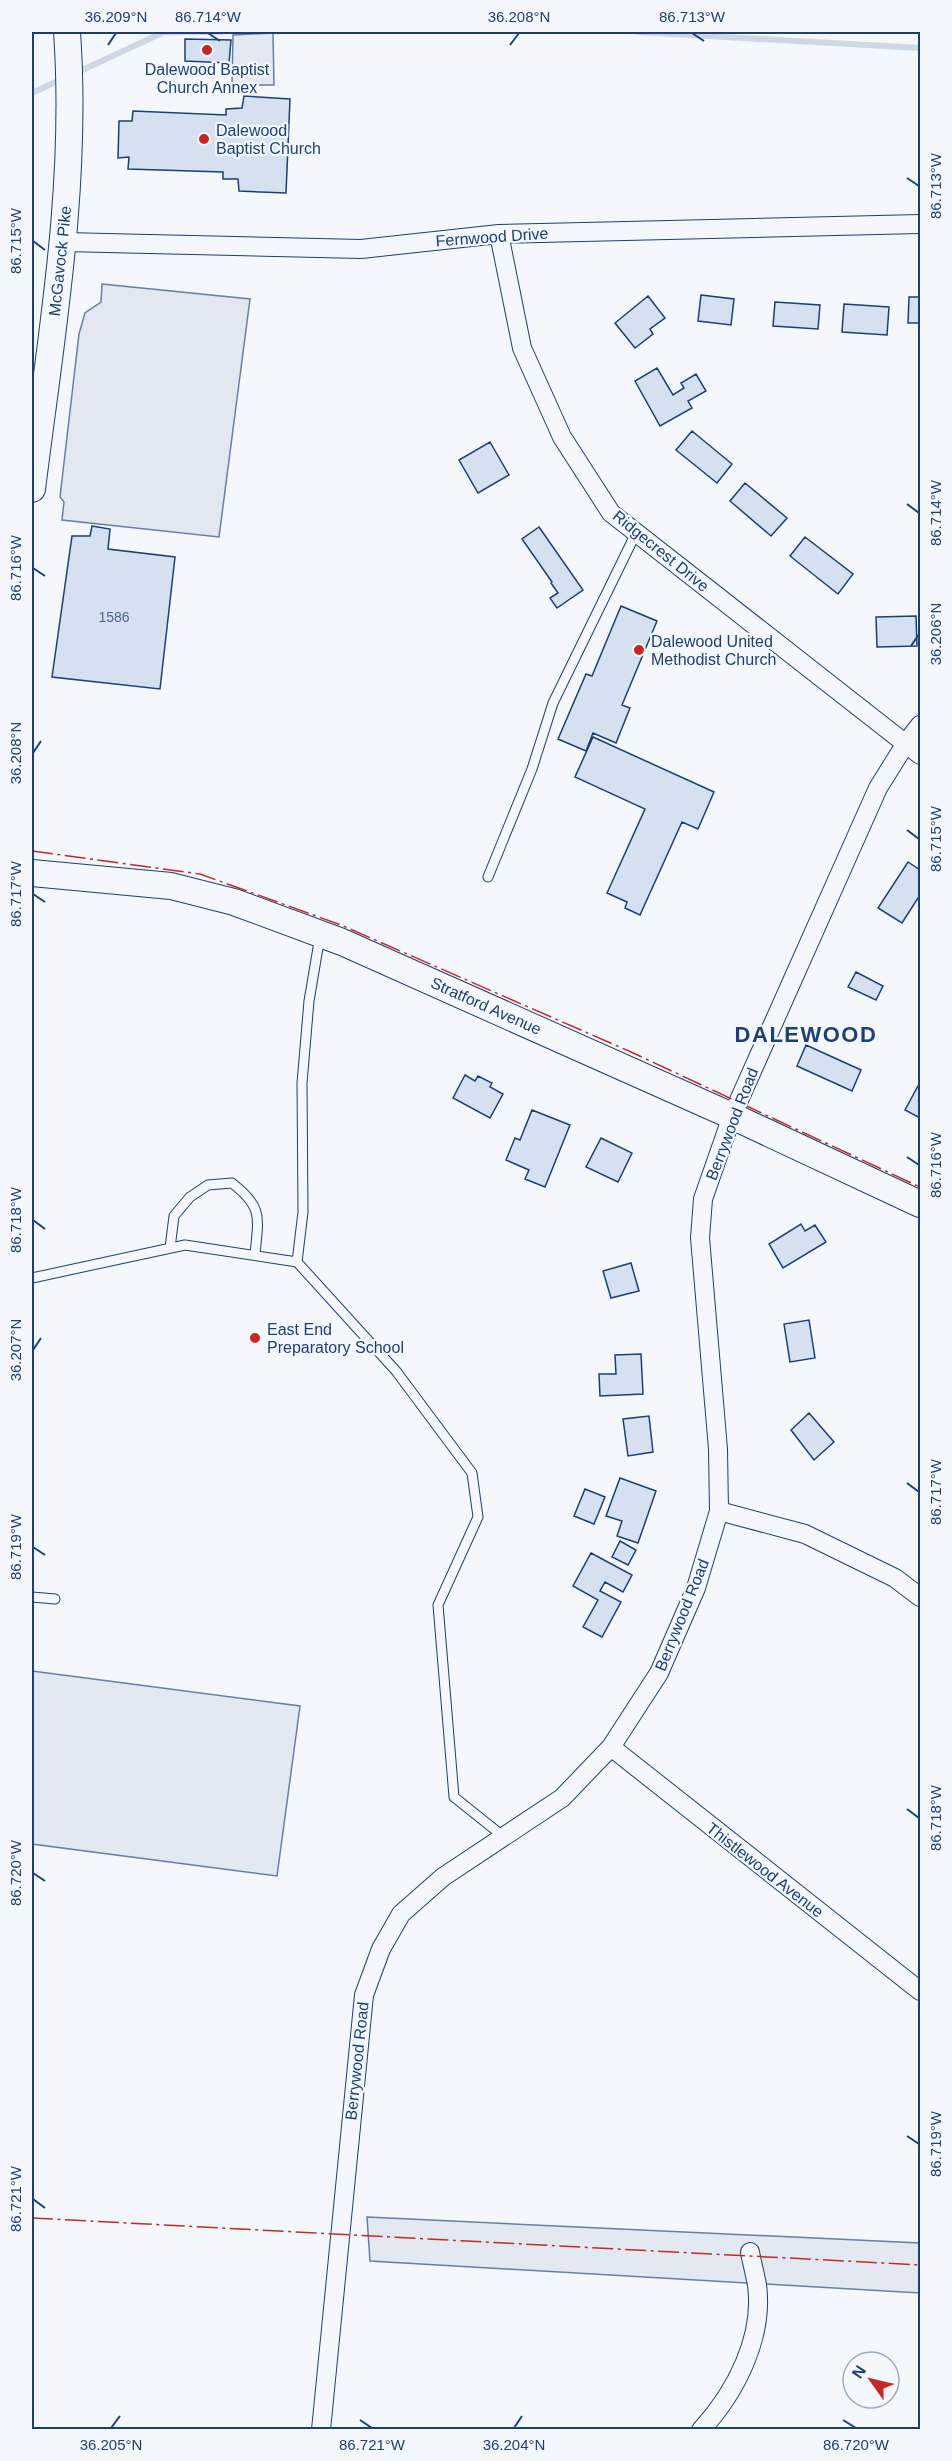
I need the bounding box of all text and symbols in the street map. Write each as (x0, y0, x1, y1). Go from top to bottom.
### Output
text: 36.209°N (85, 8, 147, 25)
text: 86.714°W (175, 8, 242, 25)
text: 36.208°N (488, 8, 550, 25)
text: 86.713°W (659, 8, 726, 25)
marker: Dalewood Baptist Church Annex (200, 43, 214, 57)
place label: Dalewood Baptist Church Annex (145, 61, 270, 96)
place label: Dalewood Baptist Church (216, 122, 321, 157)
marker: Dalewood Baptist Church (197, 132, 211, 146)
text: 86.713°W (927, 152, 944, 219)
street label: McGavock Pike (46, 205, 74, 317)
text: 86.715°W (7, 207, 24, 274)
street label: Fernwood Drive (435, 225, 549, 249)
text: 86.714°W (927, 479, 944, 546)
street label: Ridgecrest Drive (610, 507, 712, 595)
text: 86.716°W (7, 534, 24, 601)
text: 36.206°N (927, 603, 944, 665)
house number: 1586 (98, 609, 130, 625)
place label: Dalewood United Methodist Church (651, 633, 776, 668)
marker: Dalewood United Methodist Church (632, 643, 646, 657)
text: 36.208°N (7, 722, 24, 784)
text: 86.715°W (927, 805, 944, 872)
text: 86.717°W (7, 860, 24, 927)
street label: Stratford Avenue (428, 974, 544, 1038)
district label: DALEWOOD (735, 1022, 877, 1047)
street label: Berrywood Road (703, 1065, 761, 1183)
text: 86.716°W (927, 1131, 944, 1198)
text: 86.718°W (7, 1186, 24, 1253)
text: 36.207°N (7, 1319, 24, 1381)
place label: East End Preparatory School (267, 1321, 404, 1356)
marker: East End Preparatory School (248, 1331, 262, 1345)
text: 86.717°W (927, 1458, 944, 1525)
text: 86.719°W (7, 1513, 24, 1580)
street label: Berrywood Road (652, 1557, 712, 1673)
text: 86.718°W (927, 1784, 944, 1851)
street label: Thistlewood Avenue (703, 1819, 827, 1921)
text: 86.720°W (7, 1839, 24, 1906)
street label: Berrywood Road (342, 2001, 372, 2121)
text: 86.719°W (927, 2110, 944, 2177)
text: 86.721°W (7, 2165, 24, 2232)
north arrow (841, 2350, 901, 2410)
text: N (849, 2362, 869, 2381)
text: 36.205°N (80, 2436, 142, 2453)
text: 86.721°W (339, 2436, 406, 2453)
text: 36.204°N (483, 2436, 545, 2453)
text: 86.720°W (823, 2436, 890, 2453)

